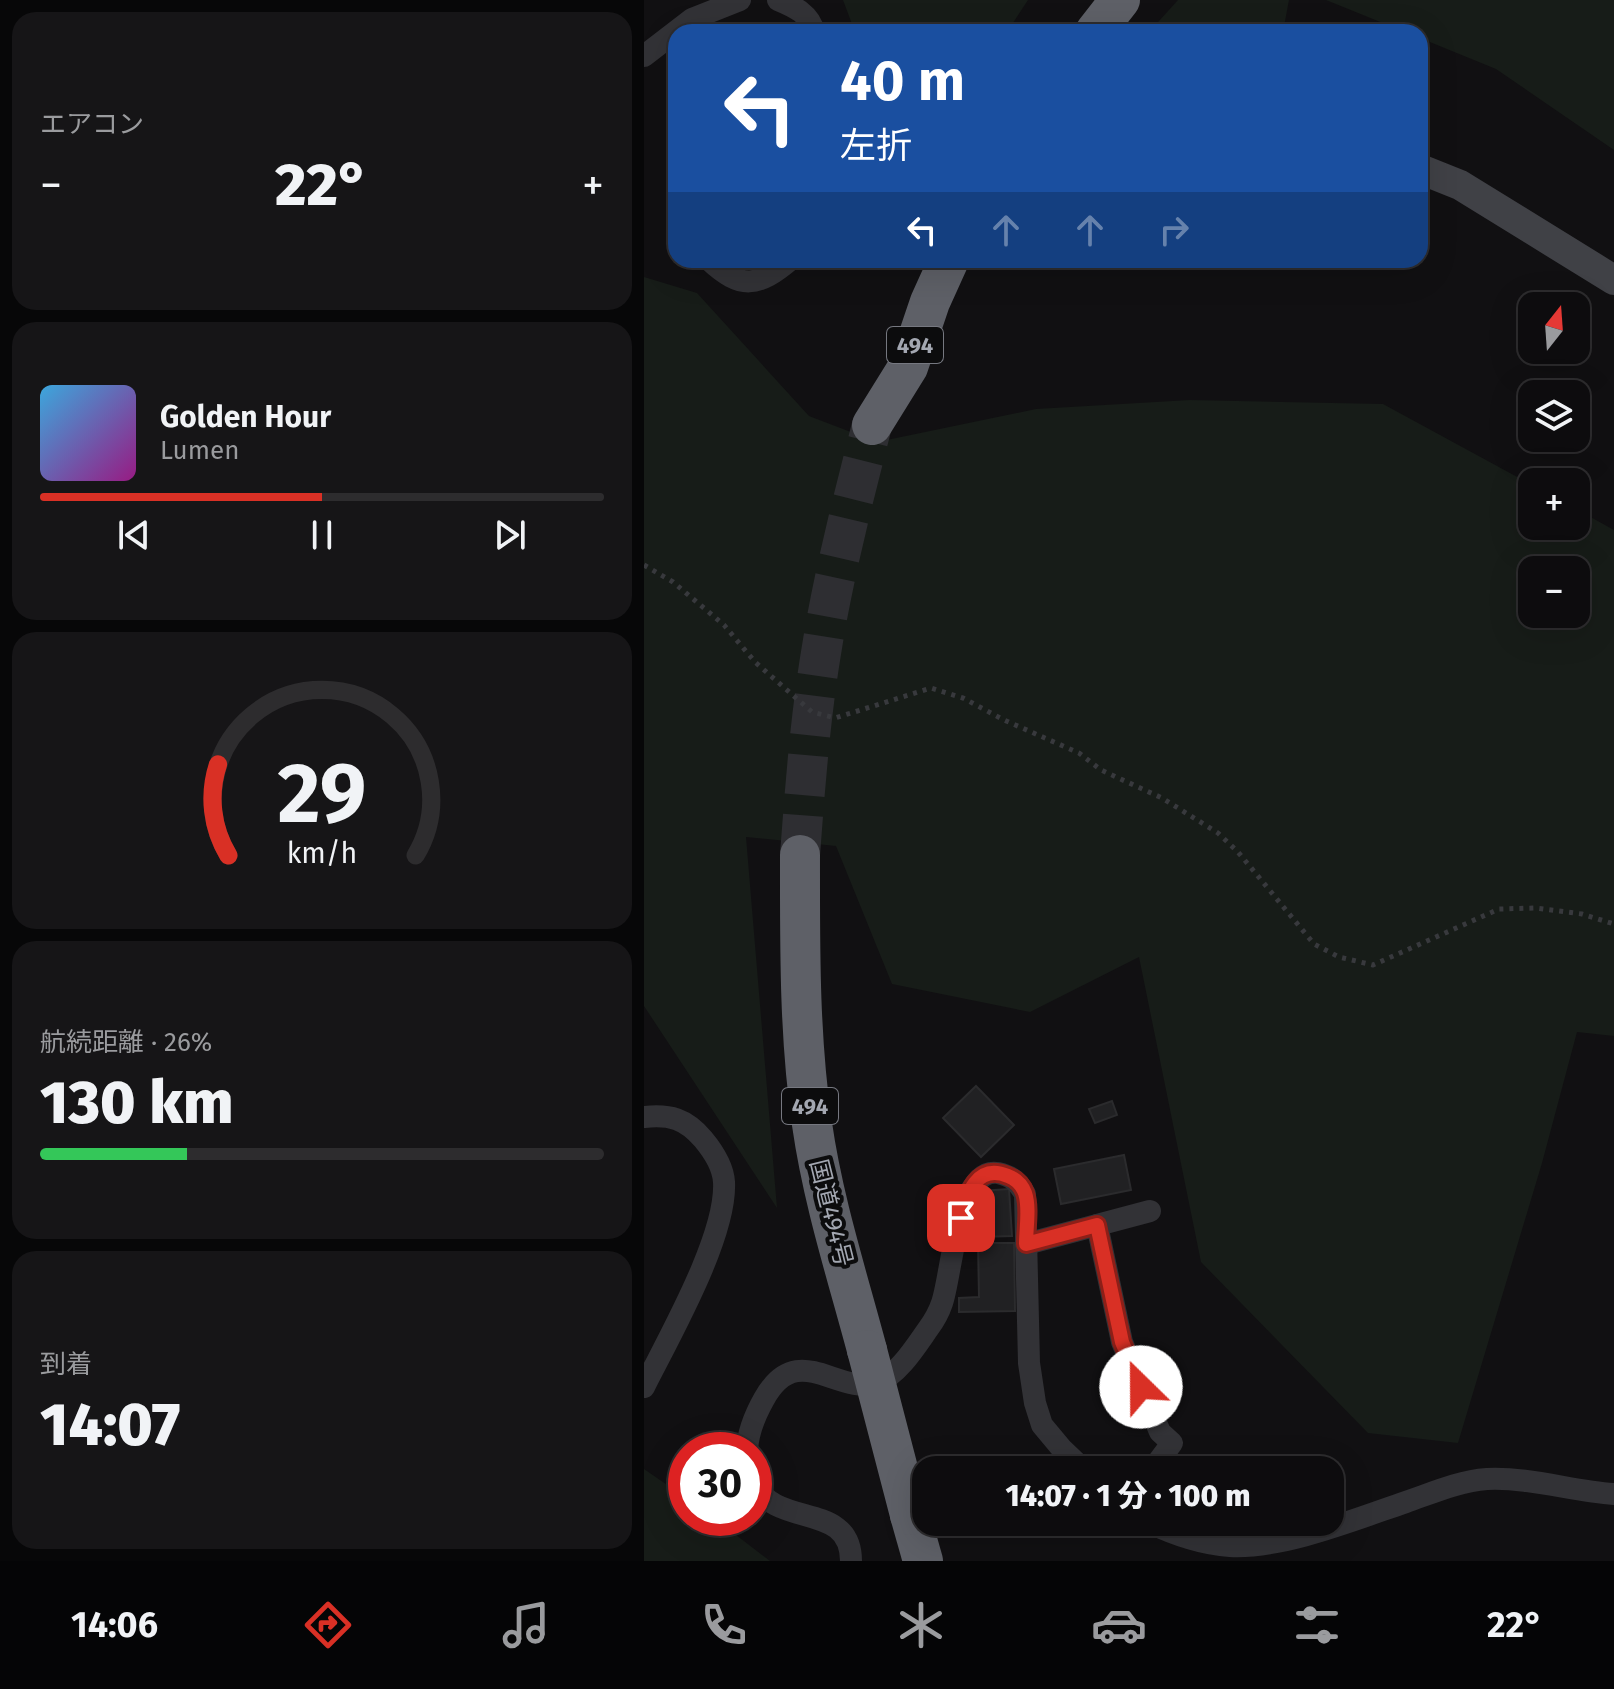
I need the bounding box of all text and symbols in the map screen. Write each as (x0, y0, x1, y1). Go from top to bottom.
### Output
text: 40 m (840, 48, 965, 115)
icon: left (708, 56, 812, 160)
text: エアコン (40, 109, 144, 140)
text: 左折 (840, 124, 912, 168)
text: 22° (275, 149, 369, 221)
text: − (40, 159, 62, 212)
text: + (582, 159, 604, 212)
icon: left (900, 208, 944, 252)
icon: ahead (984, 208, 1028, 252)
icon: ahead (1068, 208, 1112, 252)
icon: right (1152, 208, 1196, 252)
north arrow (1518, 292, 1590, 364)
map controls (1518, 292, 1590, 628)
road number: 494 (887, 327, 943, 363)
button: layers (1518, 380, 1590, 452)
text: Golden Hour (160, 399, 331, 435)
text: Lumen (160, 435, 239, 466)
button: + (1518, 468, 1590, 540)
icon: previous (112, 513, 156, 557)
icon: pause (300, 513, 344, 557)
icon: next (488, 513, 532, 557)
button: − (1518, 556, 1590, 628)
text: 29 (278, 744, 366, 844)
text: km/h (287, 837, 357, 872)
text: 航続距離 · 26% (40, 1027, 212, 1058)
text: 130 km (40, 1067, 234, 1139)
road number: 494 (782, 1088, 838, 1124)
street label: 国道494号 (804, 1157, 858, 1269)
pin (927, 1184, 995, 1252)
icon: arrive (939, 1196, 983, 1240)
position arrow (1099, 1345, 1183, 1429)
text: 到着 (40, 1349, 92, 1380)
text: 14:07 (40, 1389, 180, 1461)
speed limit sign: 30 (668, 1432, 772, 1536)
text: 14:07 · 1 分 · 100 m (1006, 1478, 1250, 1514)
icon: directions (300, 1597, 356, 1653)
icon: music (498, 1597, 554, 1653)
icon: phone (696, 1597, 752, 1653)
icon: climate (893, 1597, 949, 1653)
icon: car (1091, 1597, 1147, 1653)
icon: filters (1289, 1597, 1345, 1653)
text: 14:06 (71, 1603, 158, 1647)
text: 22° (1487, 1603, 1543, 1647)

